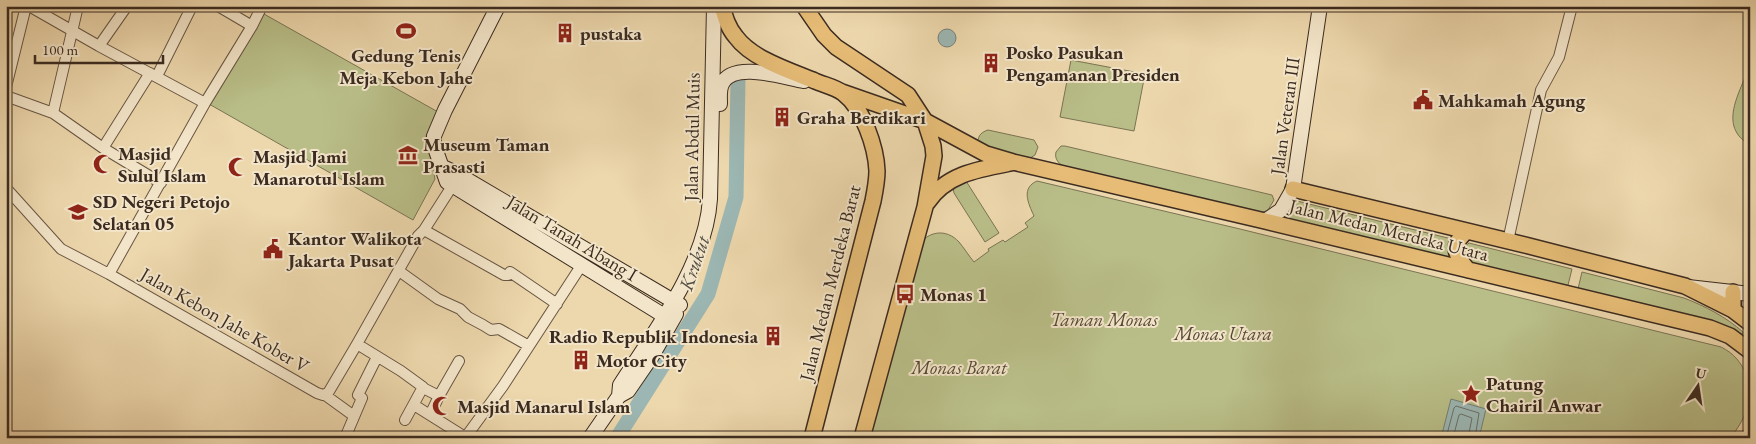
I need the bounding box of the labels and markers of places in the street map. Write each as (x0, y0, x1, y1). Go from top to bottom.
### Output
sports icon: Gedung Tenis Meja Kebon Jahe (395, 20, 417, 42)
place label: pustaka (580, 21, 643, 46)
building icon: pustaka (554, 22, 576, 44)
place label: Posko Pasukan Pengamanan Presiden (1006, 40, 1180, 87)
place label: Gedung Tenis Meja Kebon Jahe (339, 43, 473, 90)
building icon: Posko Pasukan Pengamanan Presiden (980, 52, 1002, 74)
place label: Mahkamah Agung (1438, 88, 1586, 113)
public building icon: Mahkamah Agung (1412, 89, 1434, 111)
place label: Graha Berdikari (797, 105, 926, 130)
building icon: Graha Berdikari (771, 106, 793, 128)
place label: Museum Taman Prasasti (423, 132, 550, 179)
place label: Masjid Sulul Islam (118, 141, 207, 188)
place label: Masjid Jami Manarotul Islam (253, 144, 385, 191)
museum icon: Museum Taman Prasasti (397, 144, 419, 166)
mosque icon: Masjid Sulul Islam (92, 153, 114, 175)
mosque icon: Masjid Jami Manarotul Islam (227, 156, 249, 178)
place label: SD Negeri Petojo Selatan 05 (93, 189, 230, 236)
school or university icon: SD Negeri Petojo Selatan 05 (67, 201, 89, 223)
place label: Kantor Walikota Jakarta Pusat (286, 226, 422, 273)
public building icon: Kantor Walikota Jakarta Pusat (262, 238, 284, 260)
place label: Monas 1 (920, 282, 987, 307)
bus stop icon: Monas 1 (894, 283, 916, 305)
place label: Radio Republik Indonesia (549, 324, 759, 349)
building icon: Radio Republik Indonesia (762, 325, 784, 347)
place label: Motor City (596, 348, 688, 373)
building icon: Motor City (570, 349, 592, 371)
place label: Patung Chairil Anwar (1486, 371, 1602, 418)
place icon: Patung Chairil Anwar (1460, 383, 1482, 405)
place label: Masjid Manarul Islam (457, 394, 631, 419)
mosque icon: Masjid Manarul Islam (431, 395, 453, 417)

